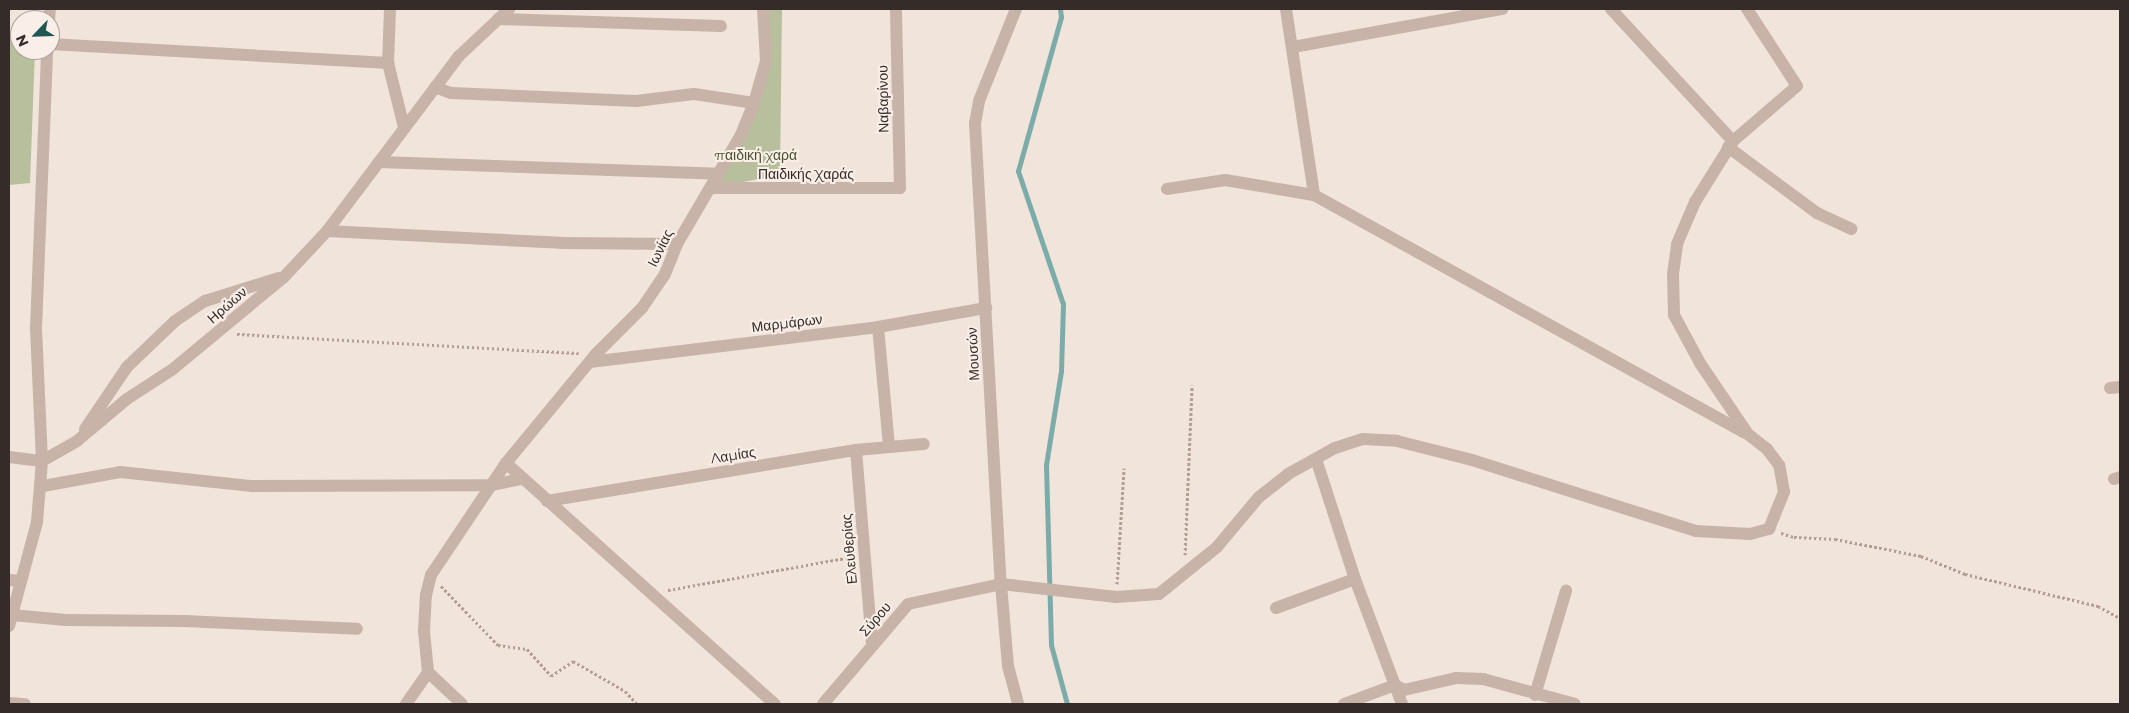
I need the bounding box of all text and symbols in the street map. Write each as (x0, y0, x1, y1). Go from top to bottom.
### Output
north arrow (10, 10, 60, 60)
text: N (12, 32, 33, 50)
street label: Ναβαρίνου (874, 65, 892, 133)
park label: παιδική χαρά (715, 147, 797, 163)
street label: Παιδικής Χαράς (758, 166, 854, 182)
street label: Ιωνίας (644, 226, 676, 270)
street label: Ηρώων (204, 283, 250, 327)
street label: Μαρμάρων (751, 310, 823, 336)
street label: Μουσών (963, 327, 983, 381)
street label: Λαμίας (709, 443, 757, 467)
street label: Ελευθερίας (838, 513, 860, 585)
street label: Σύρου (856, 599, 894, 639)

